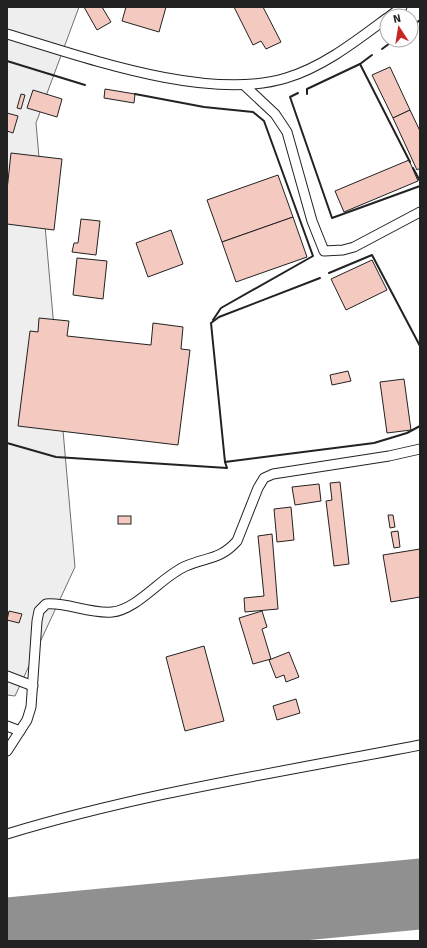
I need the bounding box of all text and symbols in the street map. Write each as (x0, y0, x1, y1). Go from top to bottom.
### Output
north arrow (379, 8, 419, 48)
text: N (392, 12, 402, 26)

